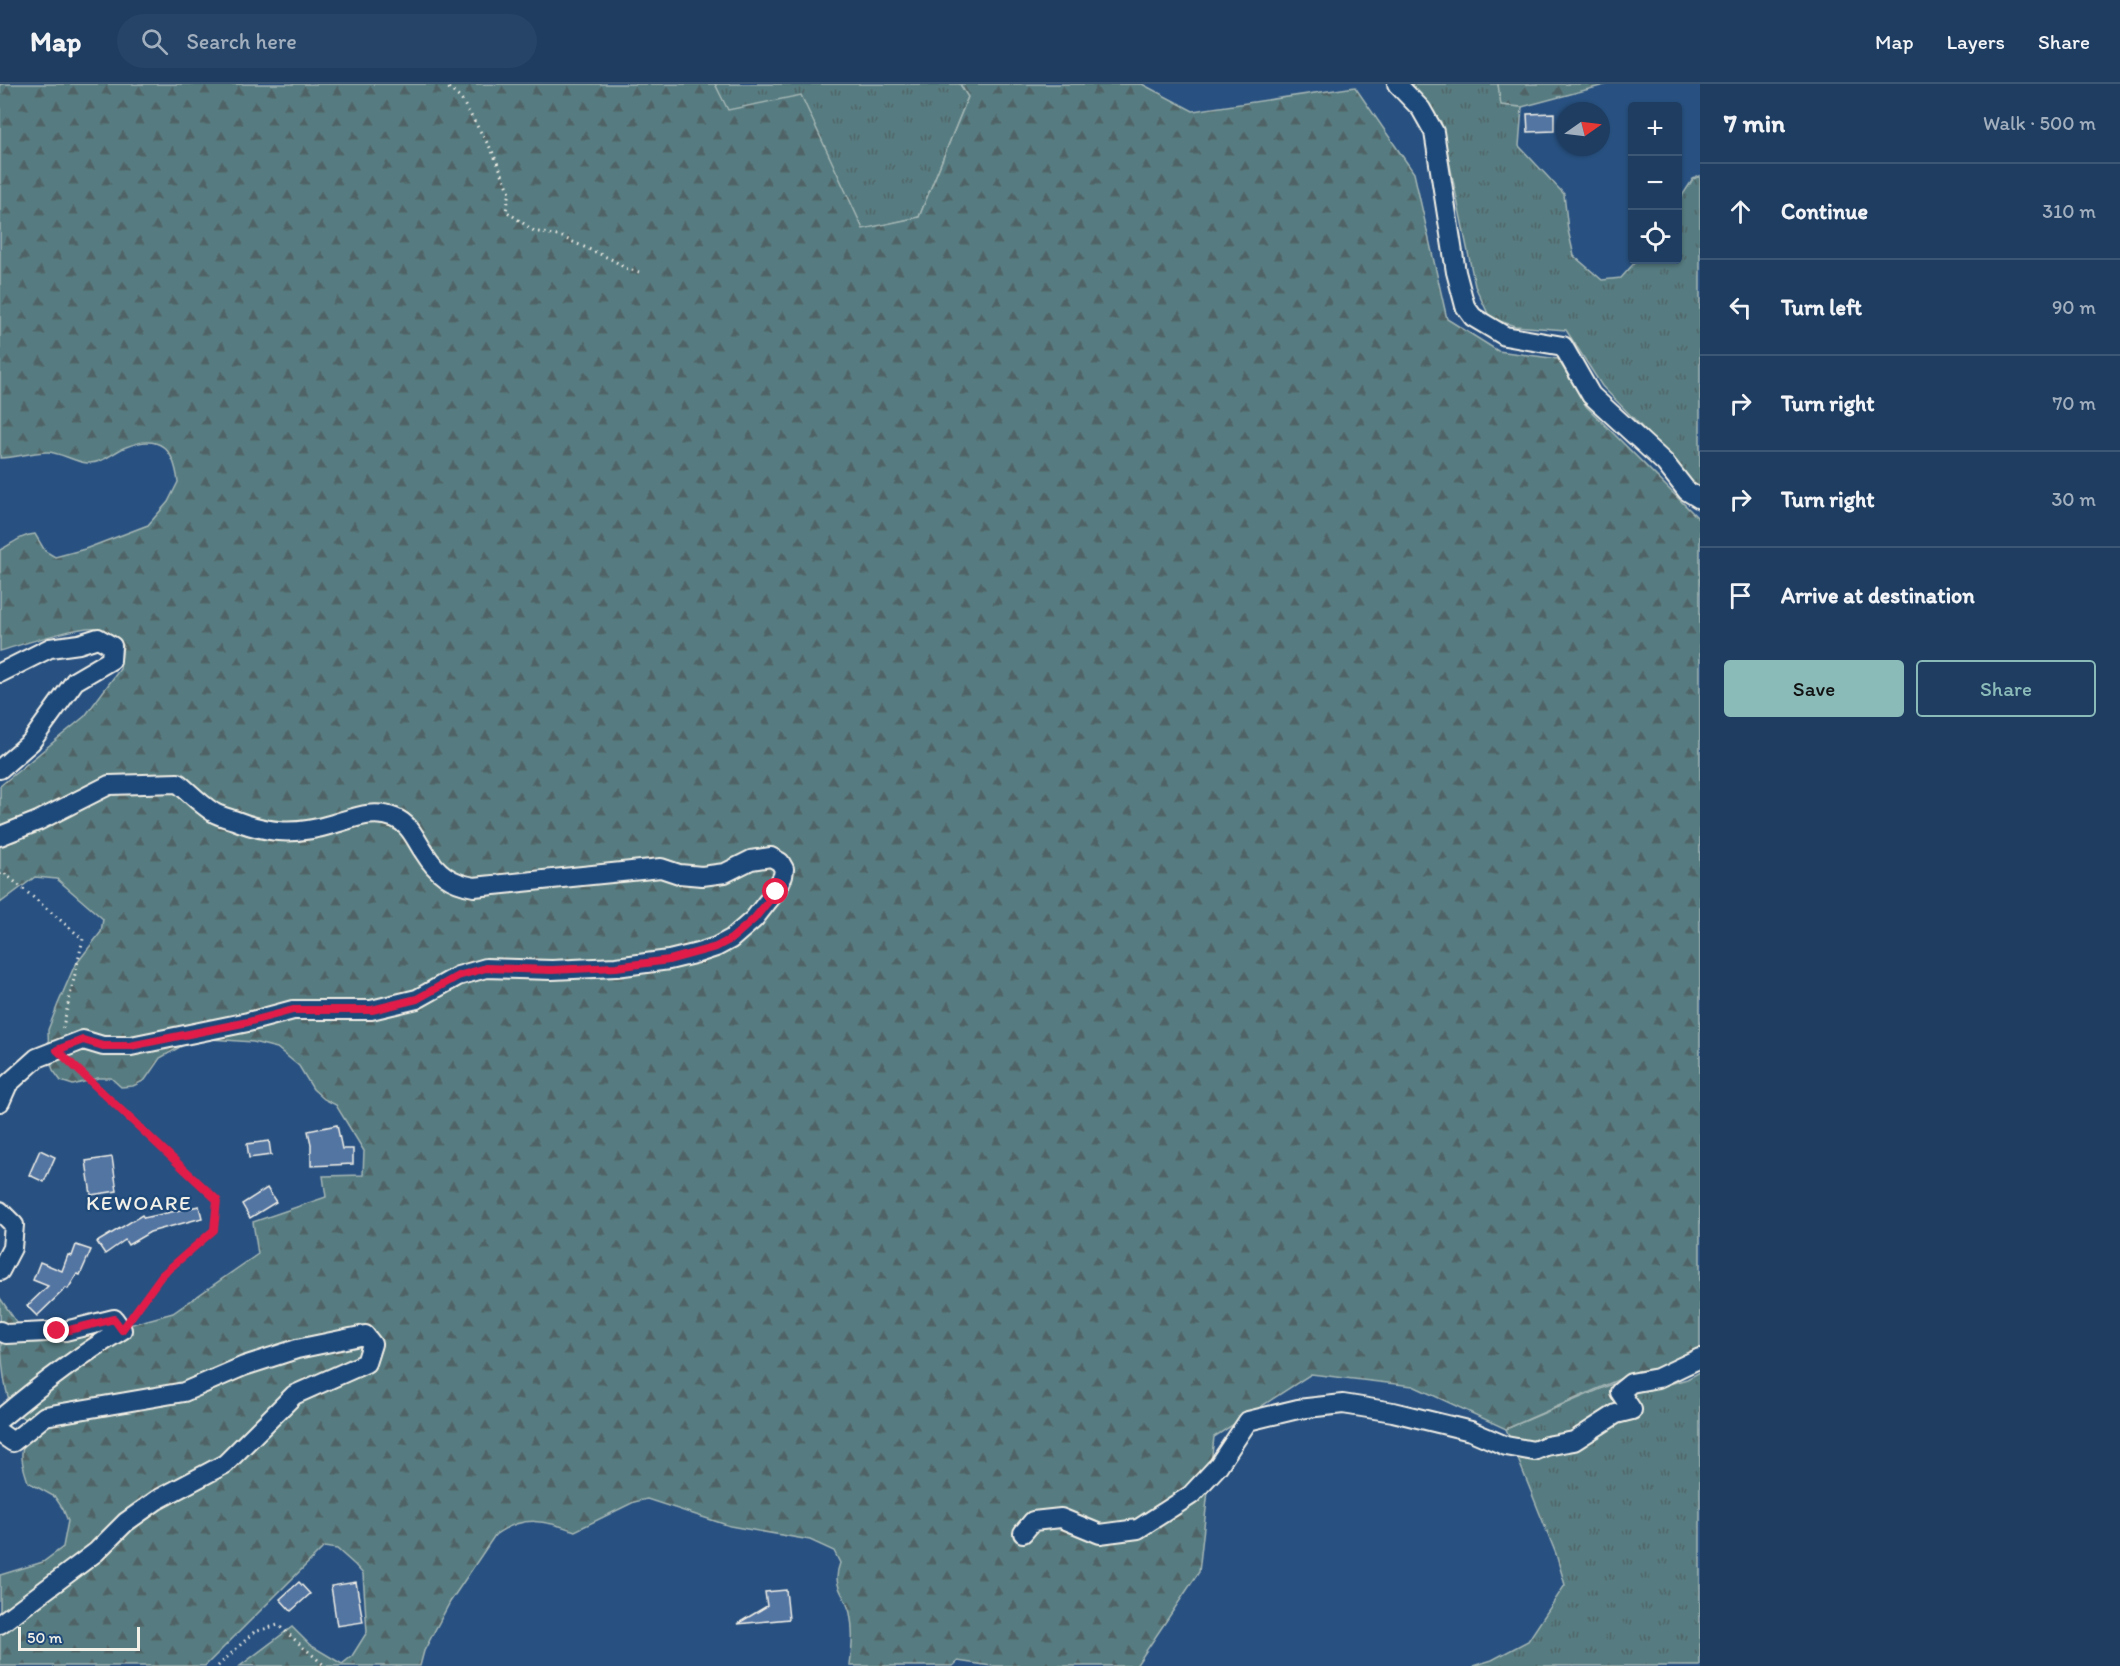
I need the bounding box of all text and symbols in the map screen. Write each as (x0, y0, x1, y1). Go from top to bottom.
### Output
search box (117, 14, 537, 68)
text: Map (30, 24, 81, 58)
icon: search (138, 25, 171, 58)
text: Search here (186, 28, 297, 55)
text: Map (1875, 29, 1914, 54)
text: Layers (1947, 29, 2005, 54)
text: Share (2038, 29, 2090, 54)
north arrow (1556, 102, 1610, 156)
map controls (1628, 102, 1682, 264)
button: + (1628, 102, 1682, 156)
text: 7 min (1724, 107, 1785, 139)
text: Walk · 500 m (1983, 111, 2096, 135)
button: − (1628, 156, 1682, 210)
icon: ahead (1724, 195, 1757, 228)
text: Continue (1781, 198, 1868, 225)
text: 310 m (2042, 199, 2096, 223)
button: locate (1628, 210, 1682, 264)
icon: left (1724, 291, 1757, 324)
text: Turn left (1781, 294, 1862, 321)
text: 90 m (2052, 295, 2096, 319)
icon: right (1724, 387, 1757, 420)
text: Turn right (1781, 390, 1875, 417)
text: 70 m (2052, 391, 2096, 415)
icon: right (1724, 483, 1757, 516)
text: Turn right (1781, 486, 1875, 513)
text: 30 m (2051, 487, 2096, 511)
icon: arrive (1724, 579, 1757, 612)
text: Arrive at destination (1781, 582, 1975, 609)
button: Save (1724, 660, 1904, 717)
button: Share (1916, 660, 2096, 717)
route start (762, 878, 788, 904)
district label: KEWOARE (86, 1190, 192, 1215)
route end (43, 1317, 69, 1343)
scale bar (18, 1624, 140, 1652)
text: 50 m (27, 1628, 62, 1647)

